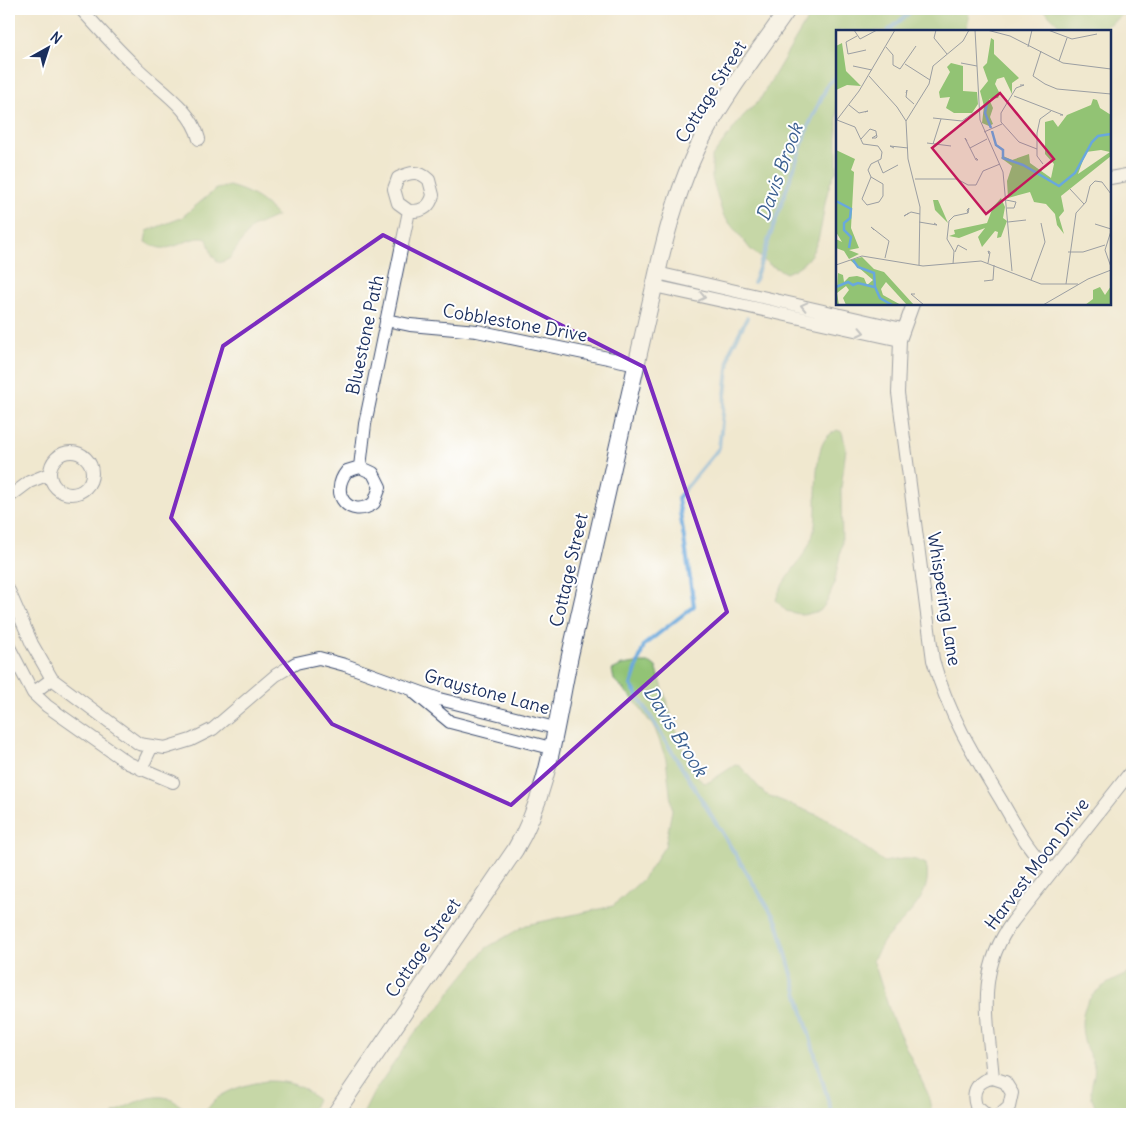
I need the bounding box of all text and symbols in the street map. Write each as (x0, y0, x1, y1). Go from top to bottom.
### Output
north arrow (22, 22, 72, 72)
text: N (47, 28, 66, 48)
inset map (836, 30, 1111, 305)
street label: Cottage Street (670, 36, 751, 147)
water label: Davis Brook (750, 119, 808, 224)
street label: Bluestone Path (341, 273, 388, 397)
one-way arrow (698, 291, 706, 302)
street label: Cobblestone Drive (441, 298, 589, 347)
one-way arrow (799, 301, 808, 312)
one-way arrow (856, 326, 865, 337)
street label: Cottage Street (544, 511, 593, 629)
street label: Whispering Lane (923, 530, 966, 667)
street label: Graystone Lane (422, 664, 553, 719)
water label: Davis Brook (639, 681, 714, 782)
street label: Harvest Moon Drive (979, 793, 1094, 934)
street label: Cottage Street (380, 894, 465, 1002)

